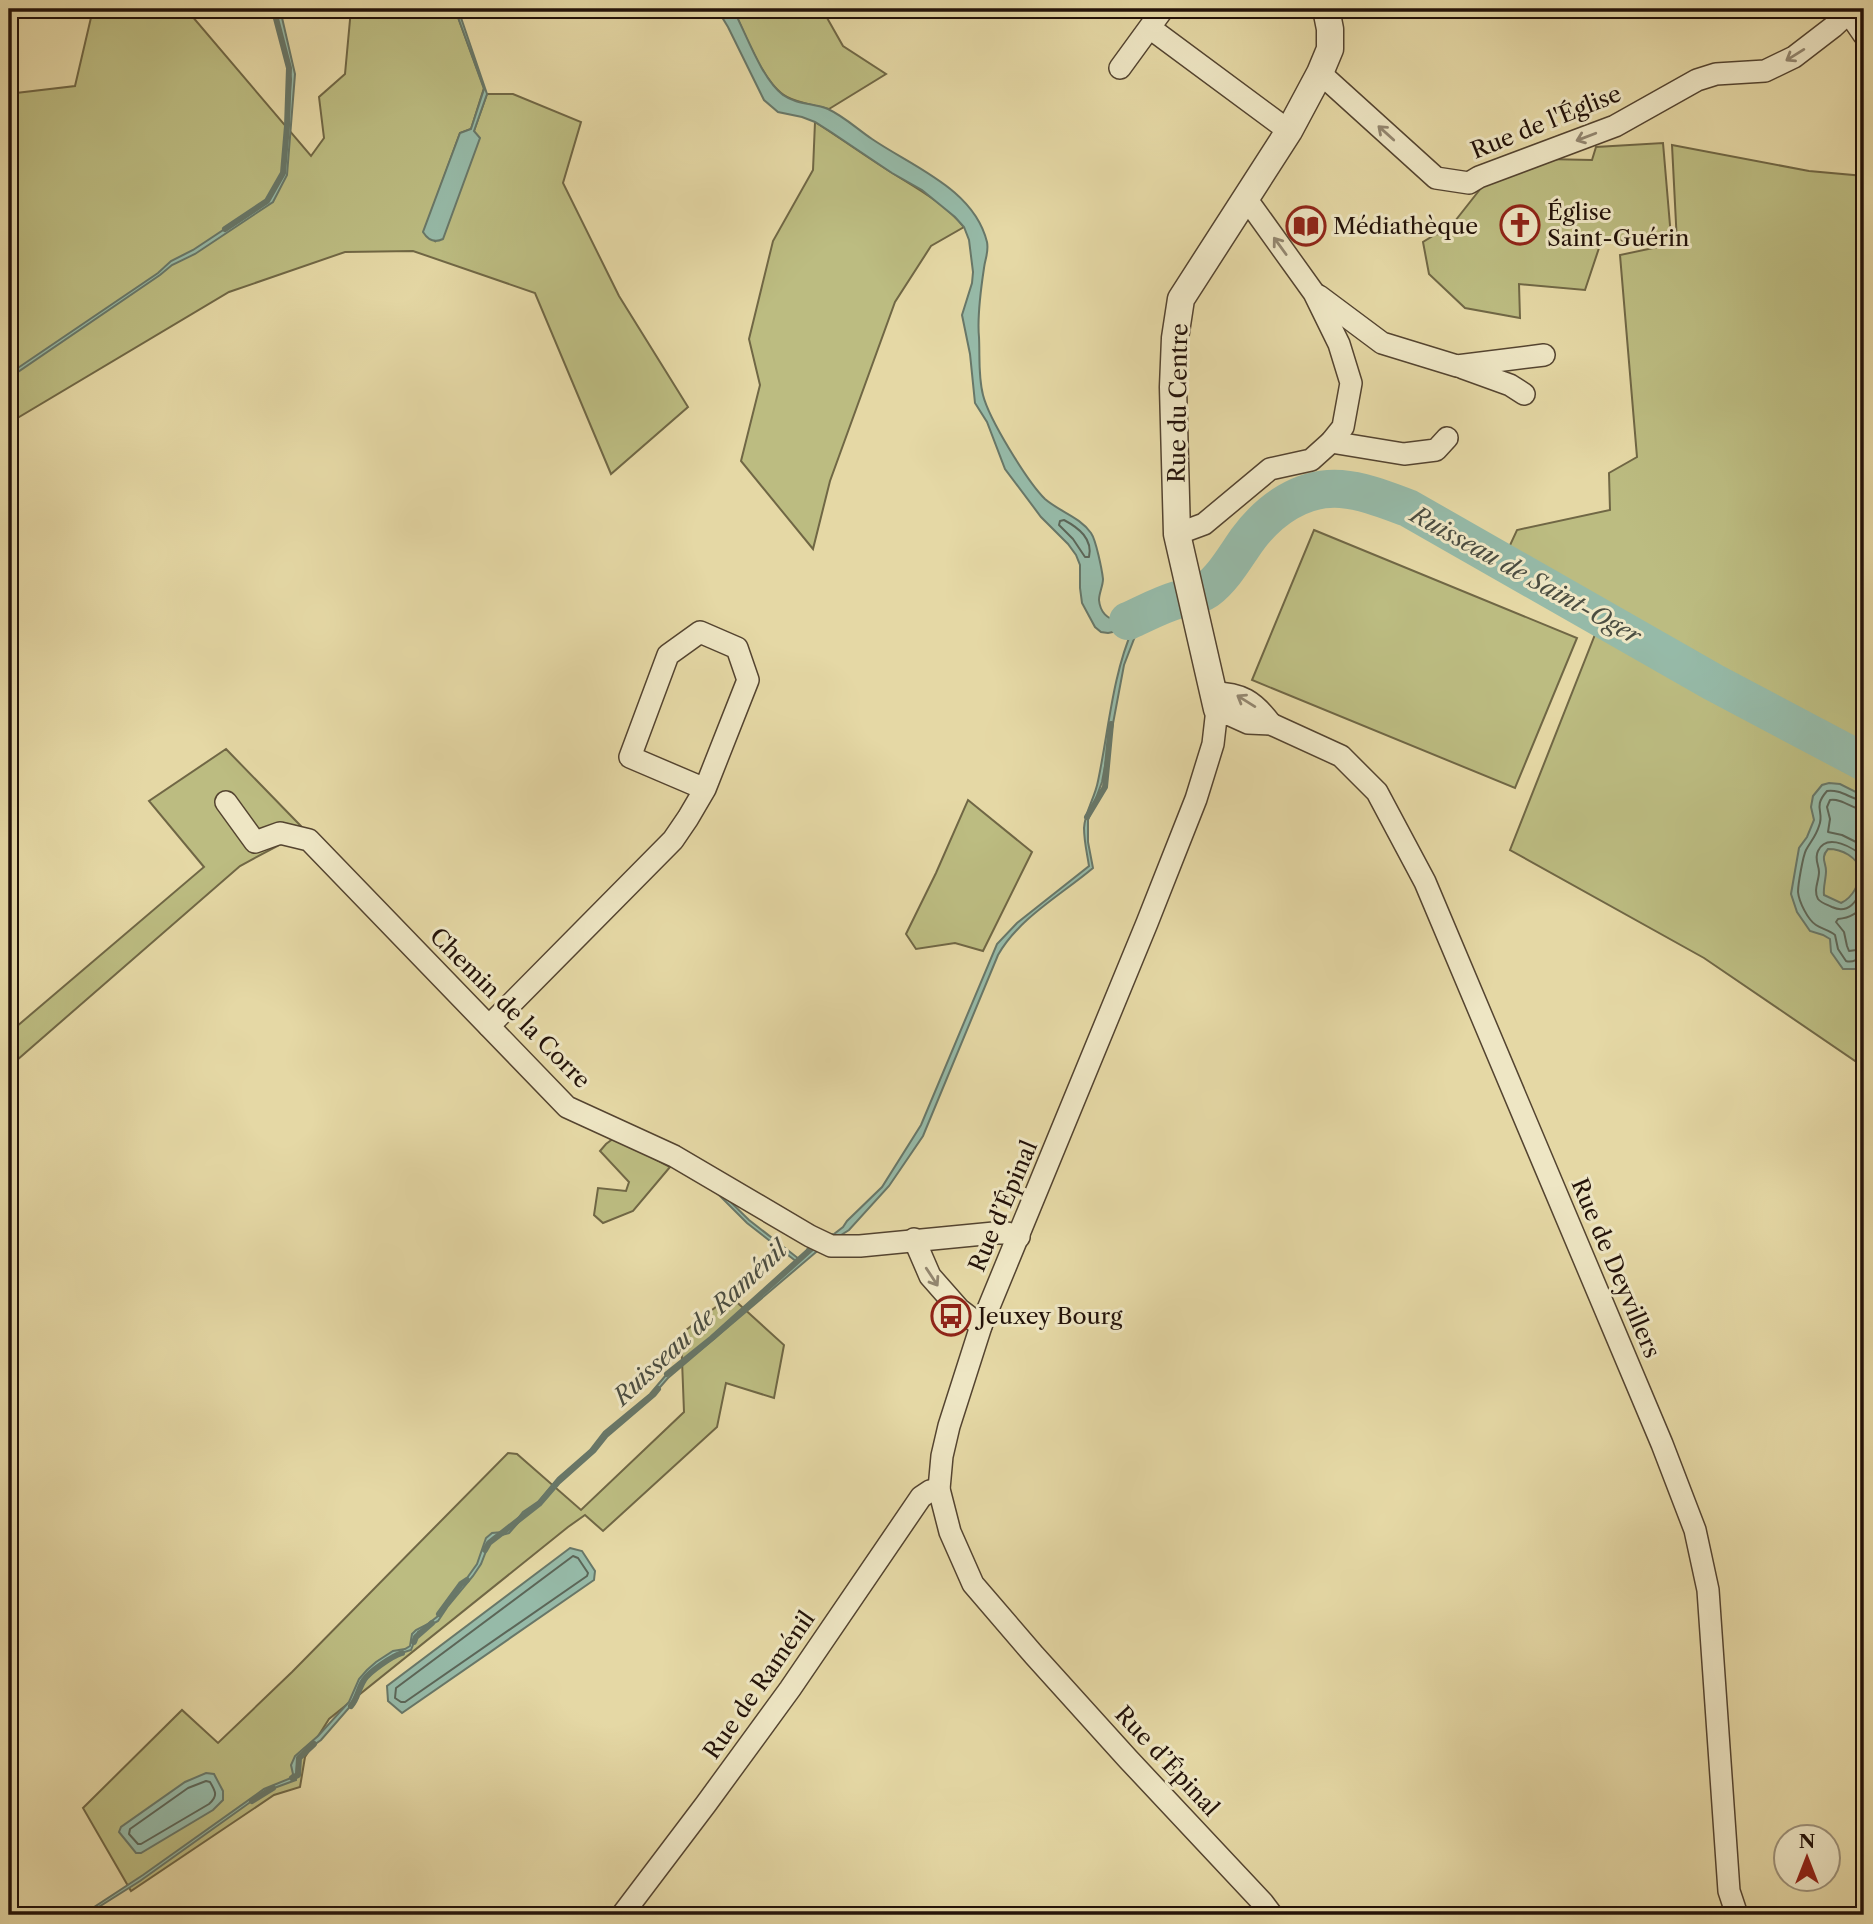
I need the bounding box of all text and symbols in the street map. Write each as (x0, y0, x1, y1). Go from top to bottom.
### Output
one-way arrow (1786, 48, 1805, 63)
street label: Rue de l'Église (1467, 79, 1625, 165)
one-way arrow (1377, 125, 1395, 141)
one-way arrow (1576, 132, 1598, 144)
place label: Église Saint-Guérin (1547, 198, 1690, 252)
church icon: Église Saint-Guérin (1499, 204, 1541, 246)
library icon: Médiathèque (1285, 205, 1327, 247)
place label: Médiathèque (1333, 212, 1478, 240)
one-way arrow (1272, 237, 1287, 256)
street label: Rue du Centre (1163, 323, 1193, 483)
water label: Ruisseau de Saint-Oger (1404, 499, 1648, 651)
one-way arrow (1236, 693, 1256, 707)
street label: Chemin de la Corre (424, 922, 596, 1094)
street label: Rue d’Épinal (963, 1136, 1043, 1276)
street label: Rue de Deyvillers (1565, 1174, 1667, 1362)
water label: Ruisseau de Raménil (605, 1233, 795, 1413)
one-way arrow (925, 1267, 940, 1286)
bus stop icon: Jeuxey Bourg (930, 1295, 972, 1337)
place label: Jeuxey Bourg (975, 1302, 1123, 1330)
street label: Rue de Raménil (697, 1605, 821, 1764)
street label: Rue d’Épinal (1109, 1700, 1225, 1822)
north arrow (1772, 1822, 1842, 1892)
text: N (1799, 1830, 1815, 1853)

